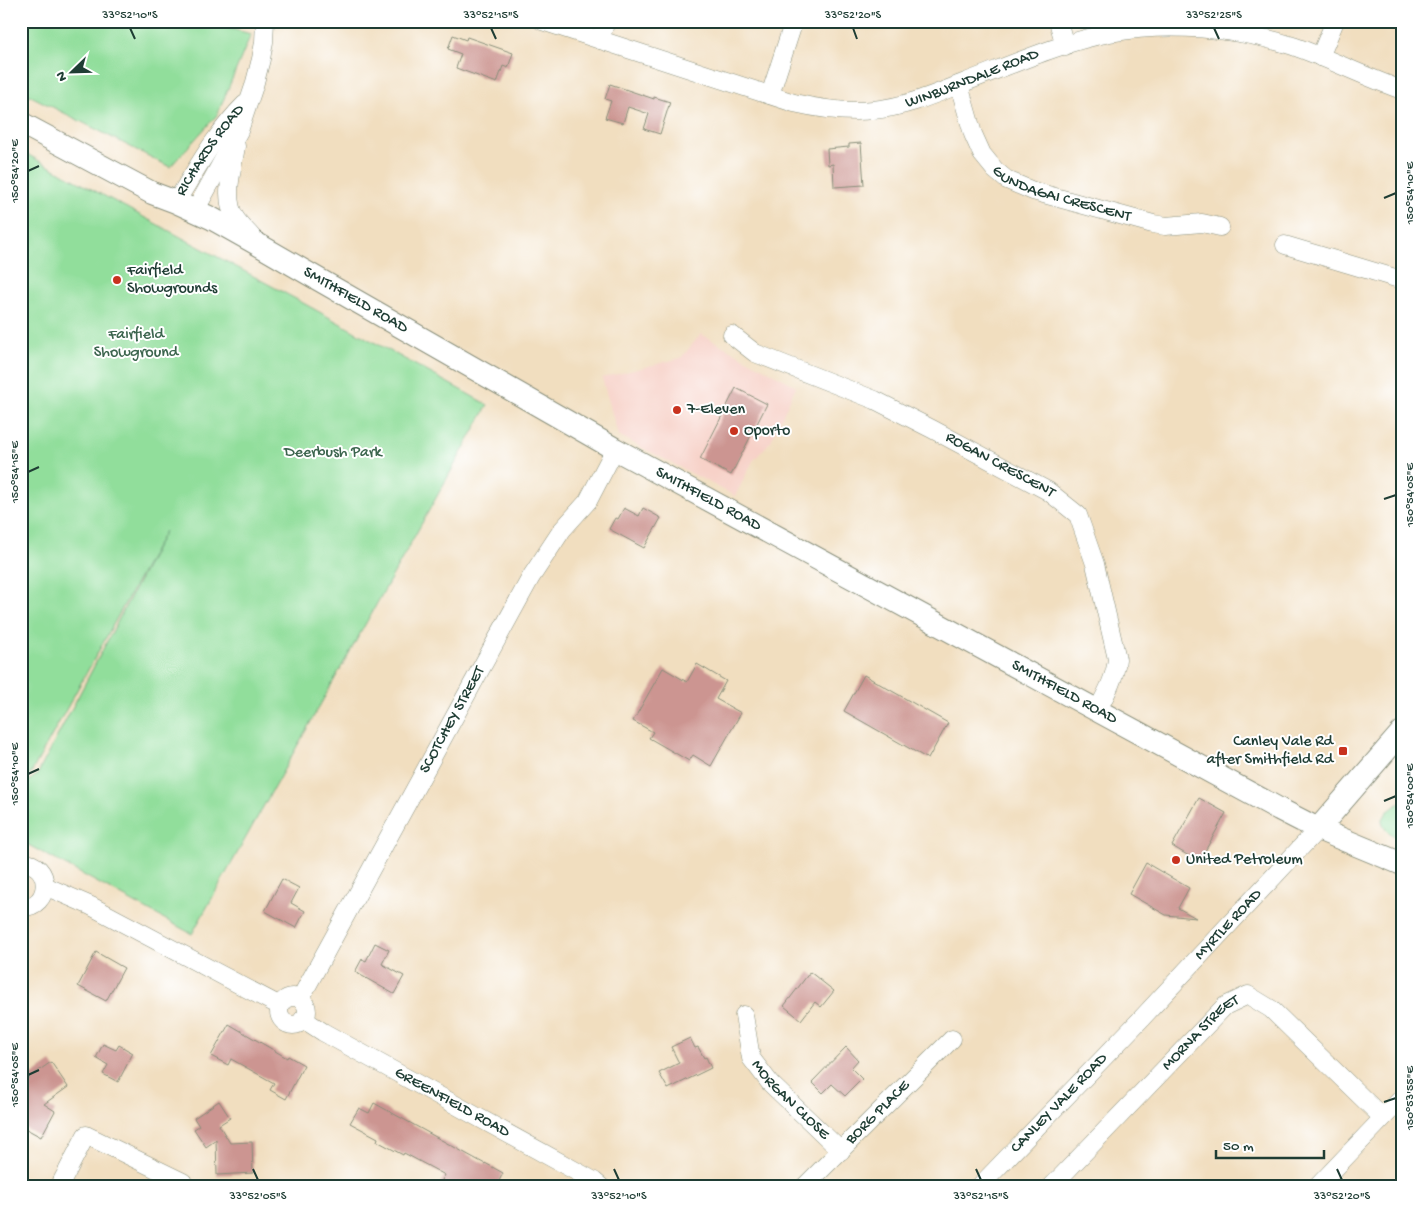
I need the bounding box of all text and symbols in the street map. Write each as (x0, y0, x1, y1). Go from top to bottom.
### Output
text: 33°52'10"S (101, 9, 158, 23)
text: 33°52'15"S (463, 9, 519, 23)
text: 33°52'20"S (824, 9, 882, 23)
text: 33°52'25"S (1185, 9, 1242, 23)
street label: WINBURNDALE ROAD (903, 45, 1042, 113)
north arrow (48, 48, 98, 98)
text: N (53, 69, 72, 84)
street label: RICHARDS ROAD (172, 100, 249, 200)
text: 150°54'20"E (9, 139, 23, 204)
text: 150°54'10"E (1404, 161, 1418, 225)
street label: GUNDAGAI CRESCENT (988, 162, 1134, 227)
place label: Fairfield Showgrounds (126, 262, 218, 299)
street label: SMITHFIELD ROAD (300, 263, 412, 338)
marker: Fairfield Showgrounds (111, 274, 123, 286)
park label: Fairfield Showground (94, 326, 180, 363)
place label: 7-Eleven (686, 401, 745, 420)
marker: 7-Eleven (671, 404, 683, 416)
place label: Oporto (744, 422, 790, 441)
marker: Oporto (728, 425, 740, 437)
street label: ROGAN CRESCENT (942, 428, 1059, 503)
text: 150°54'15"E (9, 440, 23, 504)
park label: Deerbush Park (283, 444, 384, 463)
text: 150°54'05"E (1404, 462, 1418, 528)
street label: SMITHFIELD ROAD (652, 463, 765, 536)
street label: SMITHFIELD ROAD (1008, 656, 1121, 729)
street label: SCOTCHEY STREET (416, 663, 490, 777)
place label: Canley Vale Rd after Smithfield Rd (1207, 733, 1335, 770)
text: 150°54'10"E (9, 742, 23, 806)
marker: Canley Vale Rd after Smithfield Rd (1337, 745, 1349, 757)
text: 150°54'00"E (1404, 763, 1418, 829)
place label: United Petroleum (1186, 851, 1303, 870)
marker: United Petroleum (1170, 854, 1182, 866)
street label: MYRTLE ROAD (1191, 885, 1267, 964)
street label: MORNA STREET (1158, 991, 1243, 1075)
text: 150°54'05"E (9, 1042, 23, 1108)
street label: CANLEY VALE ROAD (1007, 1049, 1112, 1157)
street label: MORGAN CLOSE (747, 1056, 834, 1145)
street label: GREENFIELD ROAD (391, 1064, 513, 1143)
text: 150°53'55"E (1404, 1065, 1418, 1131)
street label: BORG PLACE (842, 1076, 915, 1149)
scale bar (1216, 1128, 1323, 1160)
text: 50 m (1223, 1138, 1254, 1156)
text: 33°52'05"S (229, 1190, 287, 1204)
text: 33°52'10"S (590, 1190, 647, 1204)
text: 33°52'15"S (953, 1190, 1009, 1204)
text: 33°52'20"S (1313, 1190, 1371, 1204)

